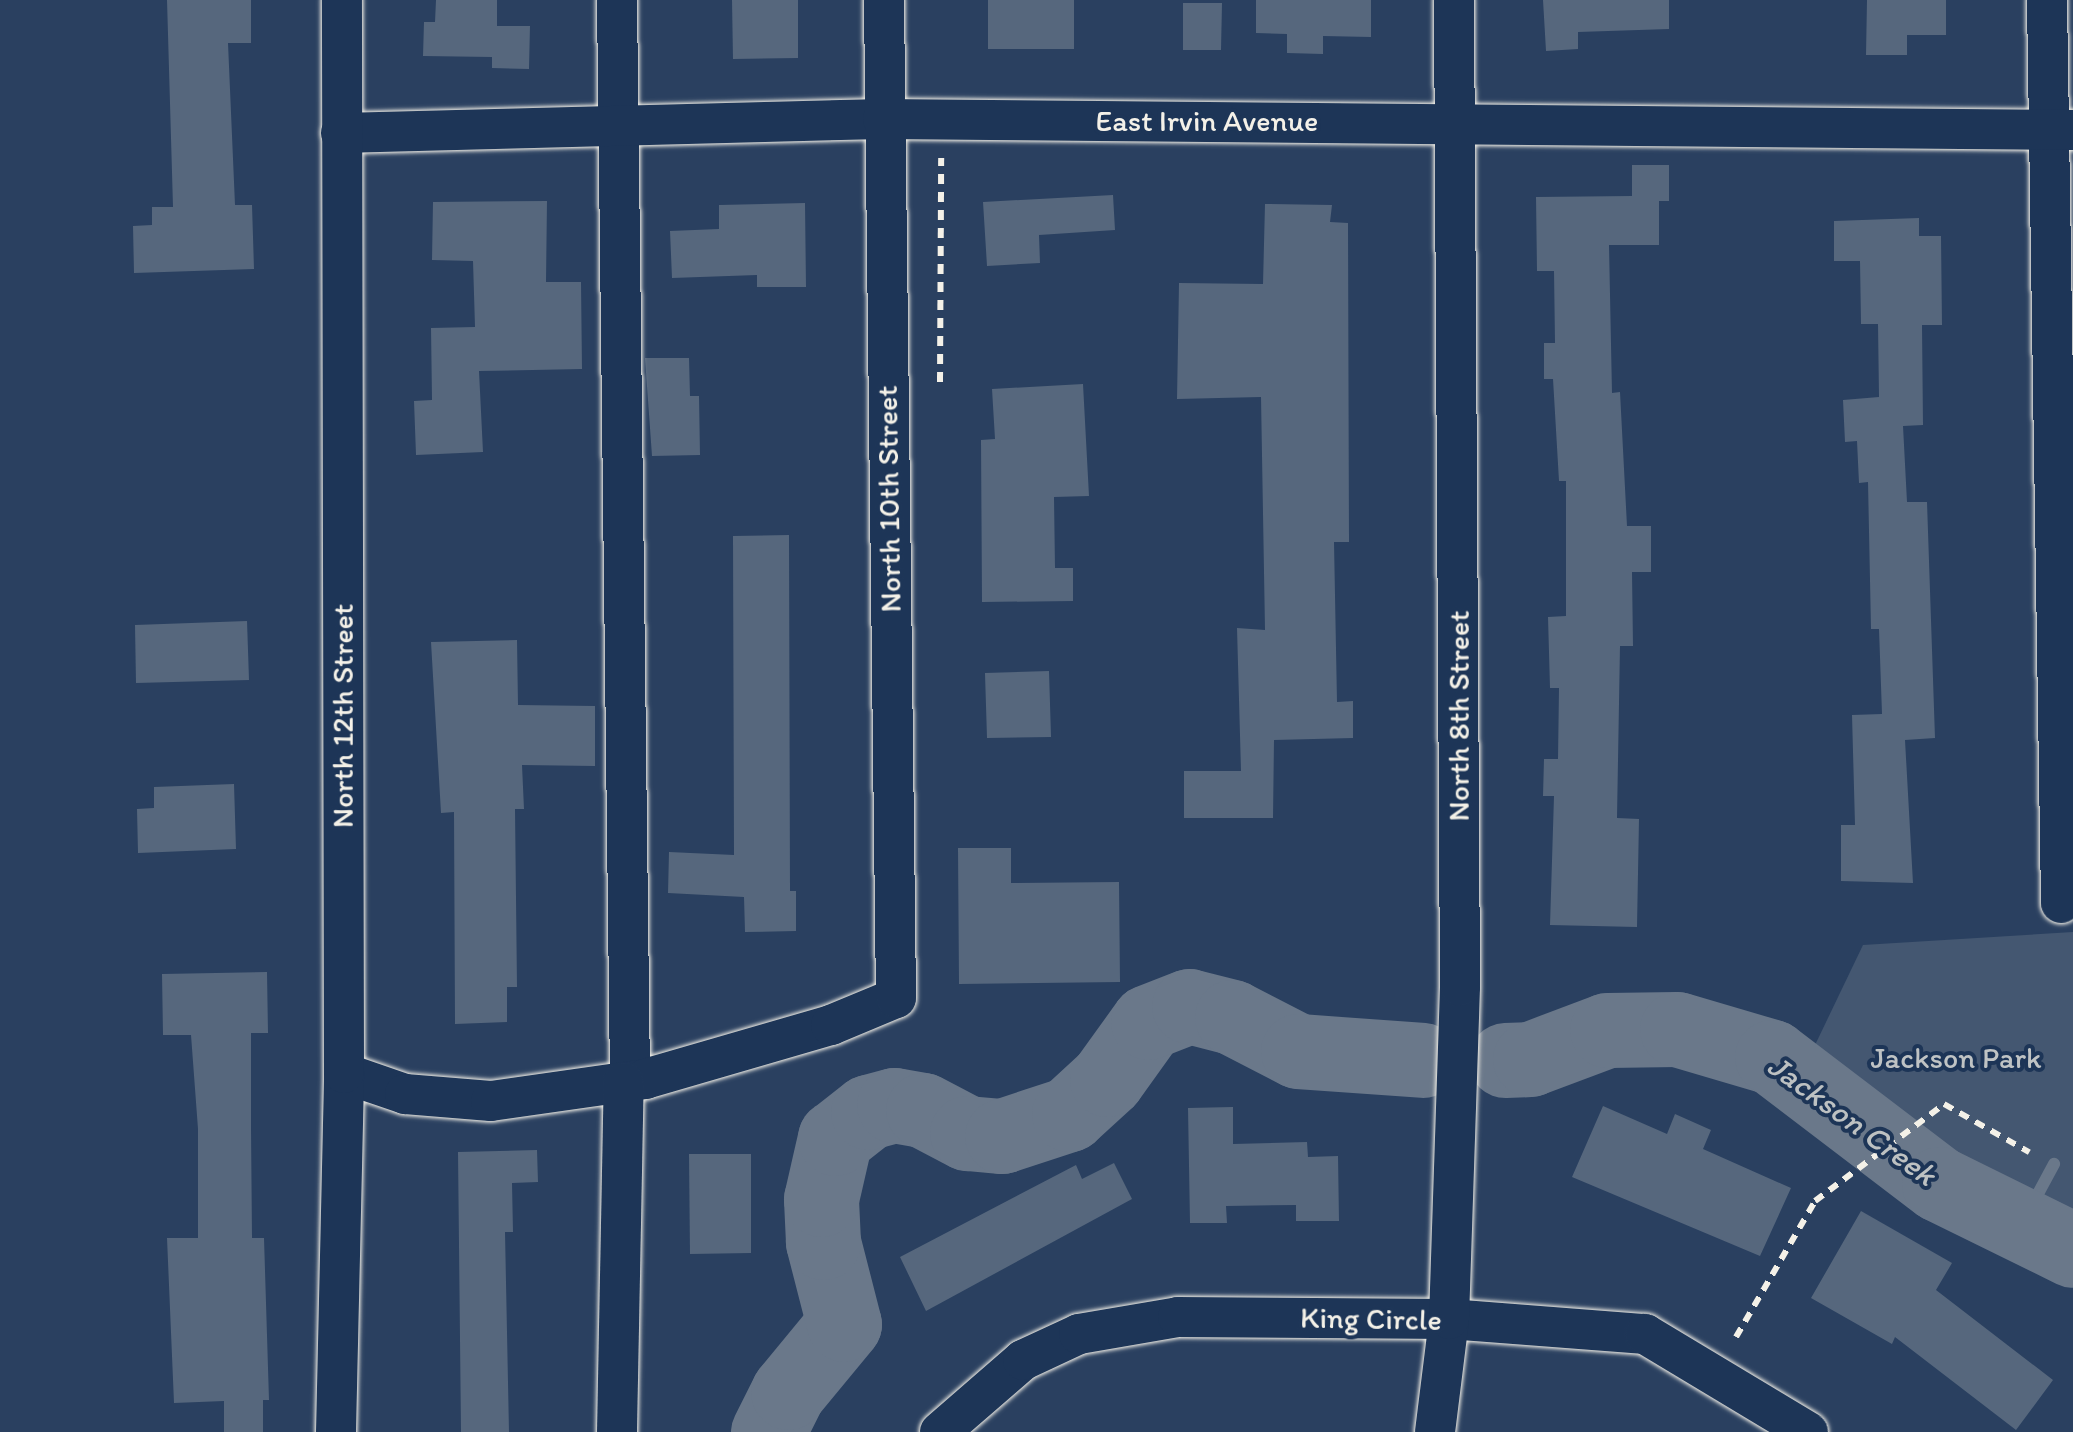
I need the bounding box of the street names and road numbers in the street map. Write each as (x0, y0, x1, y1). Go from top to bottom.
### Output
street label: East Irvin Avenue (1094, 103, 1320, 139)
street label: North 10th Street (869, 385, 909, 613)
street label: North 12th Street (325, 604, 361, 828)
street label: North 8th Street (1441, 611, 1477, 821)
street label: King Circle (1300, 1300, 1442, 1338)

